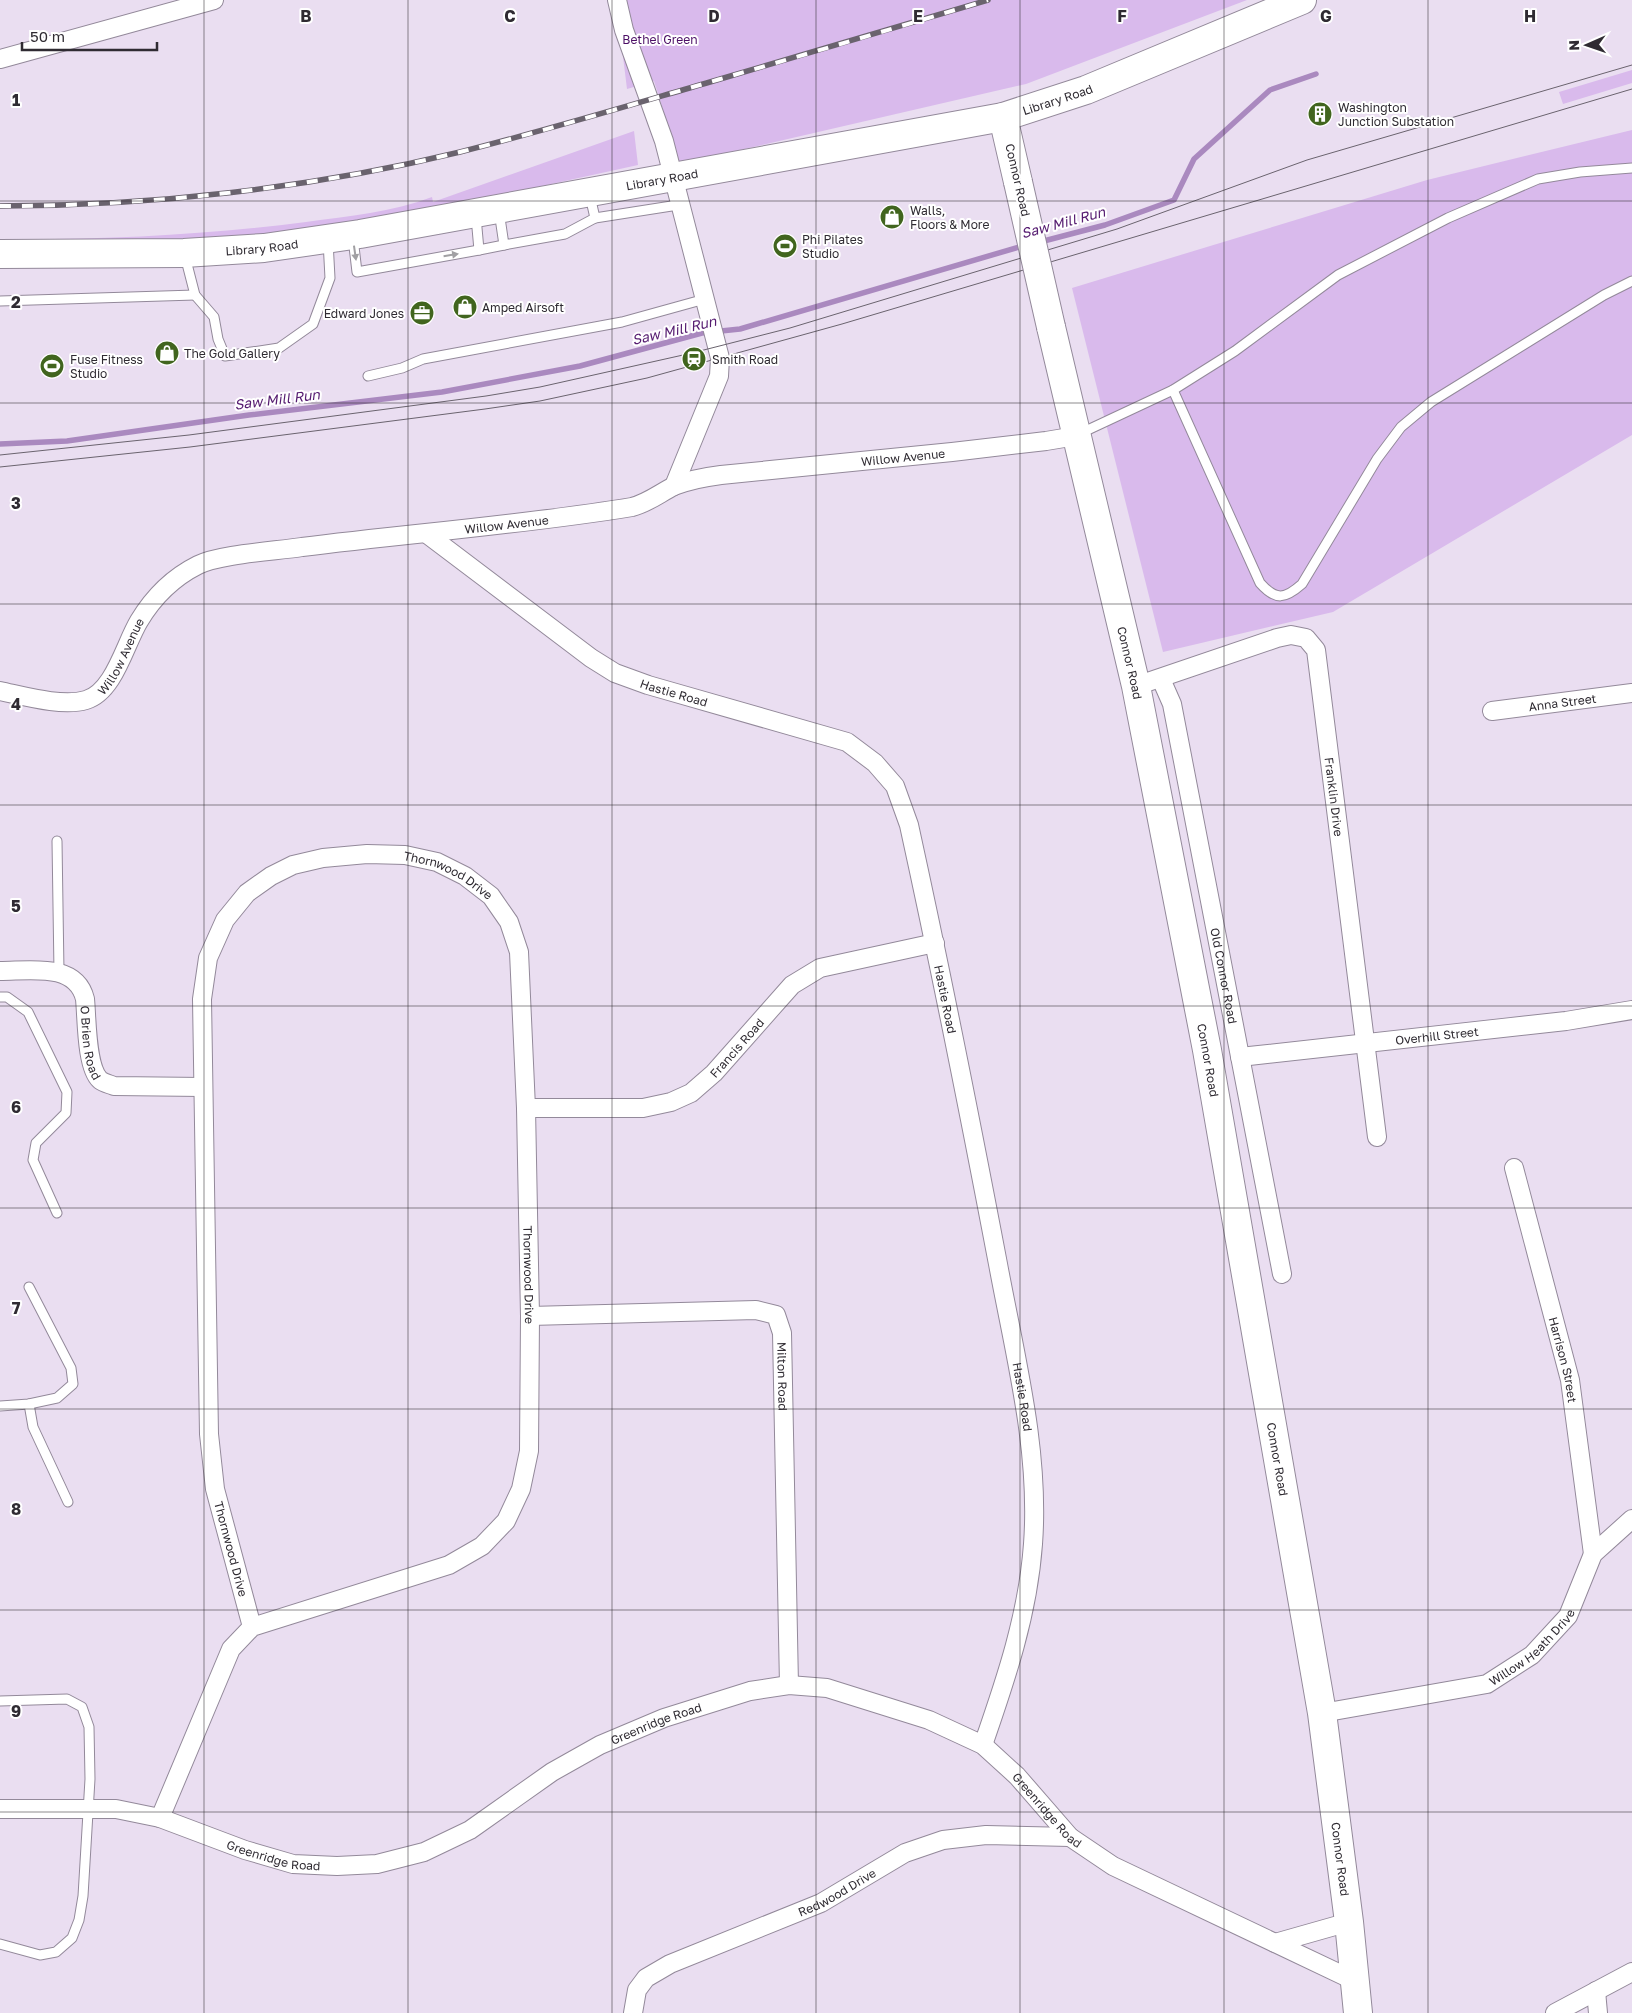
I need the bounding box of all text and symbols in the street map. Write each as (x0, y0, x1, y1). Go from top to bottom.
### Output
text: B (300, 6, 312, 26)
text: C (504, 6, 516, 26)
text: D (708, 6, 720, 26)
text: E (913, 6, 923, 26)
text: F (1117, 6, 1127, 26)
text: G (1320, 6, 1332, 26)
text: H (1524, 6, 1536, 26)
scale bar (22, 20, 158, 52)
north arrow (1562, 20, 1612, 70)
text: 50 m (30, 27, 65, 45)
park label: Bethel Green (622, 32, 698, 47)
text: N (1565, 40, 1582, 51)
street label: Library Road (1020, 81, 1095, 118)
text: 1 (12, 90, 20, 110)
place label: Washington Junction Substation (1338, 100, 1454, 129)
building icon: Washington Junction Substation (1307, 101, 1333, 127)
street label: Connor Road (1002, 142, 1034, 218)
street label: Library Road (625, 165, 699, 193)
water label: Saw Mill Run (1019, 202, 1108, 241)
place label: Walls, Floors & More (910, 203, 989, 232)
shop icon: Walls, Floors & More (879, 204, 905, 230)
place label: Phi Pilates Studio (802, 232, 863, 261)
sports icon: Phi Pilates Studio (772, 233, 798, 259)
street label: Library Road (225, 236, 299, 258)
one-way arrow (351, 246, 359, 262)
one-way arrow (443, 250, 459, 258)
text: 2 (11, 292, 21, 312)
shop icon: Amped Airsoft (452, 294, 478, 320)
office icon: Edward Jones (409, 300, 435, 326)
place label: Amped Airsoft (482, 300, 564, 315)
place label: Edward Jones (324, 306, 404, 321)
water label: Saw Mill Run (630, 312, 719, 348)
shop icon: The Gold Gallery (154, 340, 180, 366)
place label: The Gold Gallery (184, 346, 280, 361)
station icon: Smith Road (681, 346, 707, 372)
place label: Fuse Fitness Studio (70, 352, 143, 381)
place label: Smith Road (712, 352, 778, 367)
sports icon: Fuse Fitness Studio (39, 353, 65, 379)
water label: Saw Mill Run (233, 385, 322, 413)
street label: Willow Avenue (860, 445, 946, 469)
text: 3 (11, 493, 21, 513)
street label: Willow Avenue (464, 512, 549, 536)
street label: Willow Avenue (94, 615, 147, 698)
street label: Connor Road (1115, 625, 1146, 701)
street label: Hastie Road (638, 675, 710, 709)
street label: Anna Street (1528, 690, 1597, 714)
text: 4 (11, 694, 21, 714)
street label: Franklin Drive (1322, 756, 1347, 837)
street label: Thornwood Drive (402, 847, 496, 902)
text: 5 (11, 896, 21, 916)
street label: Old Connor Road (1208, 926, 1241, 1025)
street label: Hastie Road (931, 964, 960, 1035)
street label: O Brien Road (78, 1005, 105, 1082)
street label: Francis Road (706, 1015, 767, 1080)
street label: Connor Road (1194, 1022, 1223, 1098)
street label: Overhill Street (1394, 1023, 1480, 1047)
text: 6 (11, 1097, 21, 1117)
street label: Thornwood Drive (521, 1226, 538, 1324)
text: 7 (12, 1298, 21, 1318)
street label: Harrison Street (1546, 1315, 1580, 1404)
street label: Milton Road (775, 1342, 791, 1411)
street label: Hastie Road (1010, 1361, 1036, 1432)
street label: Connor Road (1264, 1421, 1292, 1497)
text: 8 (11, 1499, 21, 1519)
street label: Thornwood Drive (211, 1500, 251, 1598)
street label: Willow Heath Drive (1486, 1607, 1578, 1688)
street label: Greenridge Road (608, 1699, 703, 1747)
text: 9 (11, 1701, 21, 1721)
street label: Greenridge Road (1010, 1769, 1085, 1850)
street label: Connor Road (1329, 1821, 1353, 1897)
street label: Greenridge Road (225, 1836, 321, 1873)
street label: Redwood Drive (796, 1865, 878, 1919)

